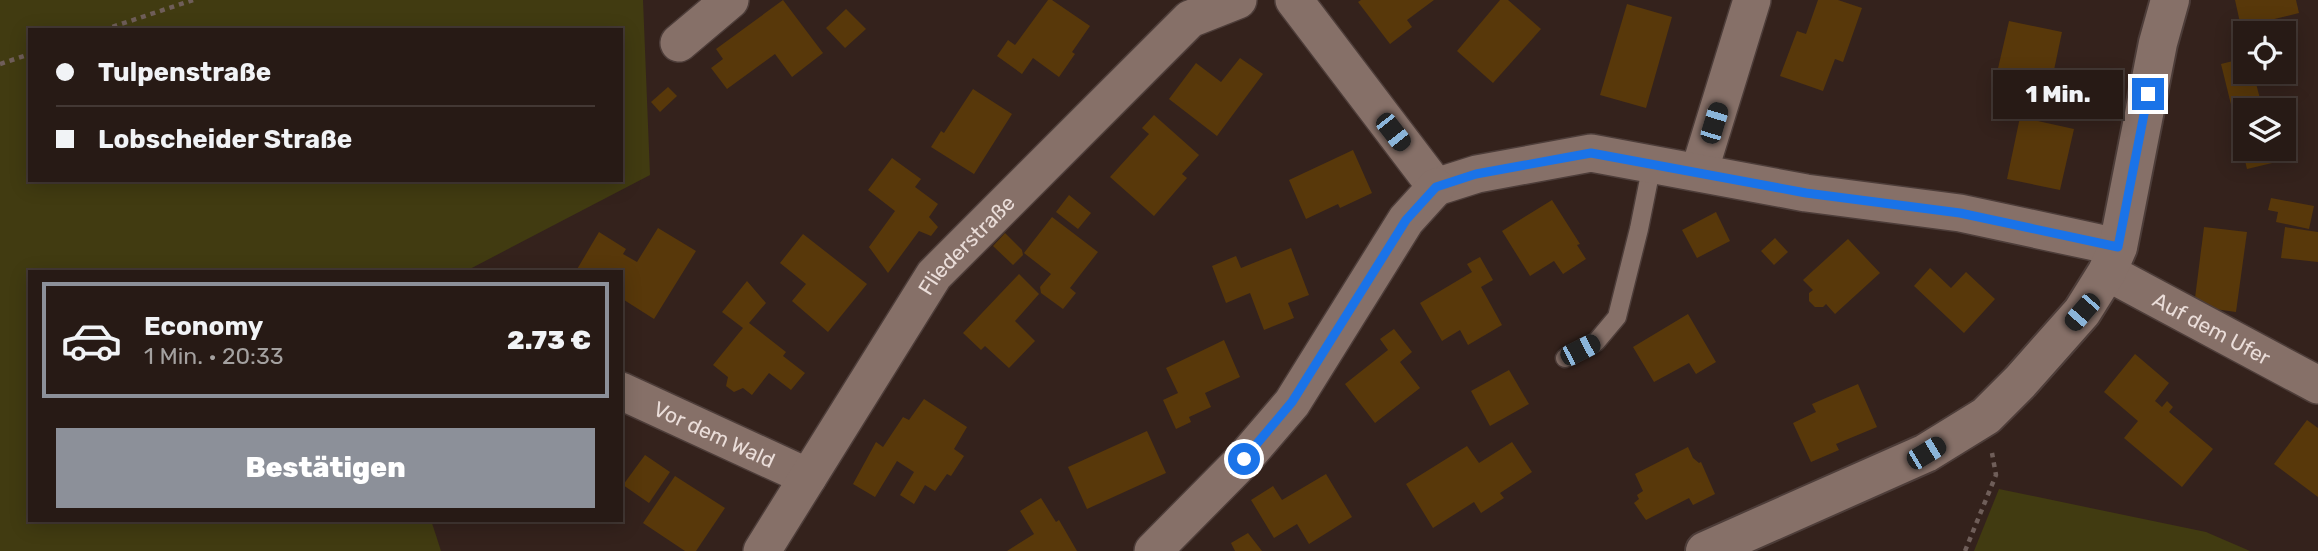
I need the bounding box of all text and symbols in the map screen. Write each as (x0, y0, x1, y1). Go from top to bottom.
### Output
map controls (2233, 21, 2296, 161)
button: locate (2233, 21, 2296, 84)
text: Tulpenstraße (98, 57, 271, 88)
callout: 1 Min. (1994, 70, 2124, 119)
route end (2132, 78, 2164, 110)
text: 1 Min. (2025, 80, 2091, 108)
button: layers (2233, 98, 2296, 161)
car (1698, 100, 1731, 146)
car (1372, 109, 1415, 155)
text: Lobscheider Straße (98, 124, 352, 155)
street label: Fliederstraße (912, 190, 1019, 299)
street label: Auf dem Ufer (2149, 287, 2275, 370)
car (2061, 289, 2104, 335)
icon: car (60, 309, 123, 372)
text: Economy (144, 311, 263, 342)
text: 2.73 € (507, 325, 591, 356)
car (1557, 331, 1604, 369)
text: 1 Min. · 20:33 (144, 342, 284, 370)
street label: Vor dem Wald (650, 395, 779, 473)
button: Bestätigen (56, 428, 595, 508)
car (1903, 433, 1950, 473)
route start (1228, 443, 1260, 475)

